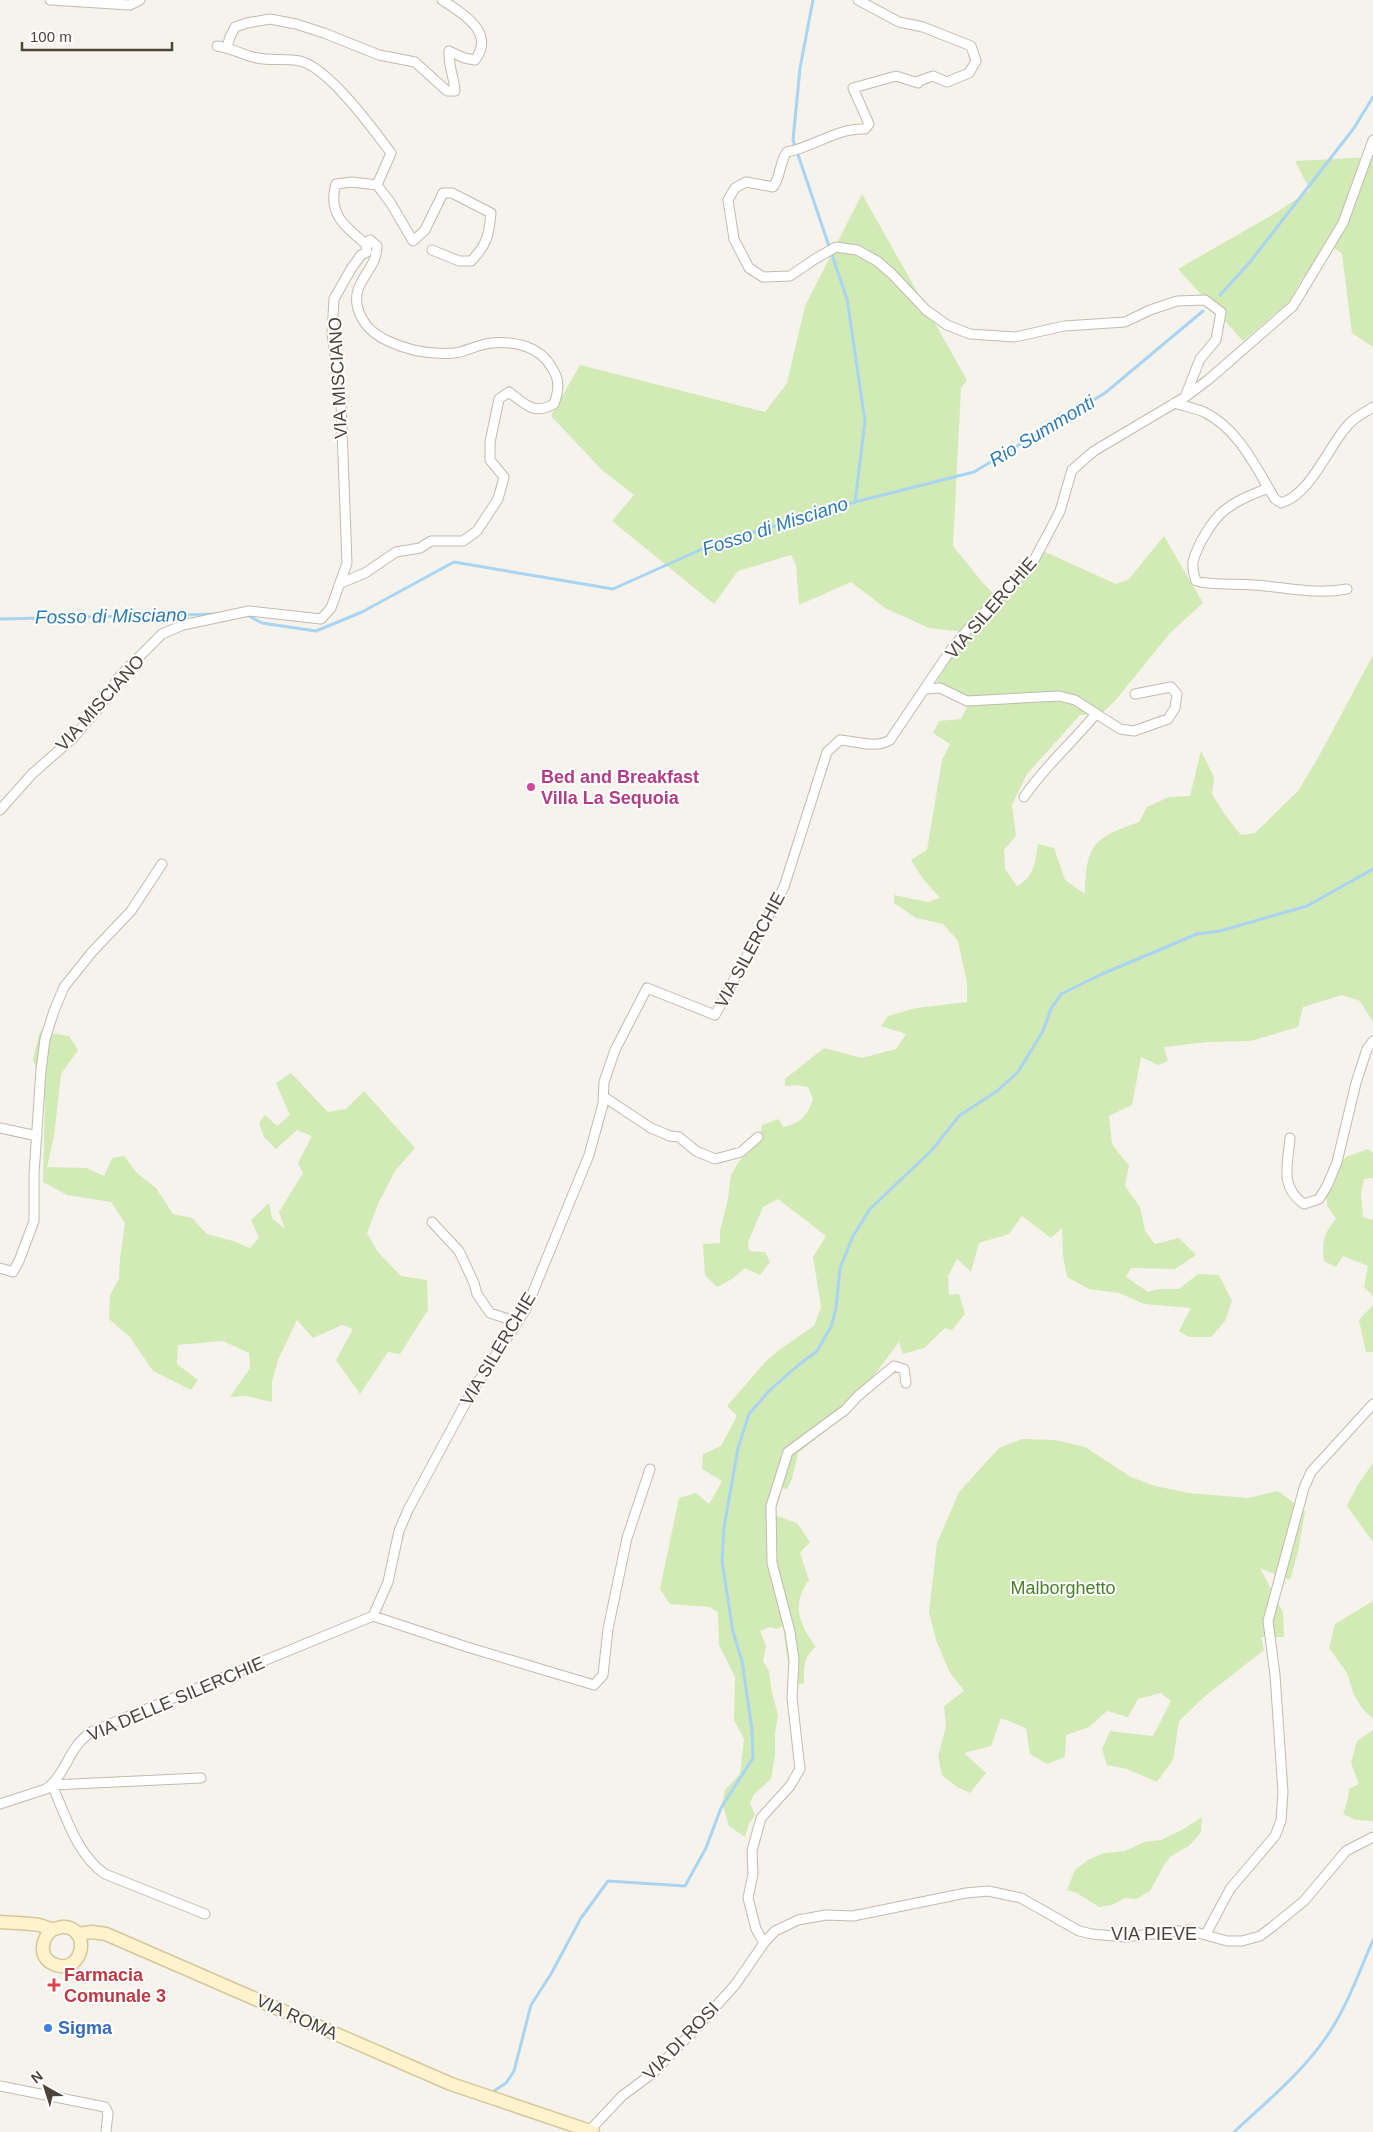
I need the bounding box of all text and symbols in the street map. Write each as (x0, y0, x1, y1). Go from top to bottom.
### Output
scale bar (22, 20, 172, 52)
text: 100 m (30, 28, 72, 45)
street label: VIA MISCIANO (325, 317, 351, 439)
water label: Rio Summonti (985, 391, 1099, 471)
water label: Fosso di Misciano (699, 493, 851, 559)
street label: VIA SILERCHIE (941, 553, 1041, 663)
water label: Fosso di Misciano (35, 604, 187, 628)
street label: VIA MISCIANO (52, 651, 148, 755)
place label: Bed and Breakfast Villa La Sequoia (541, 767, 699, 808)
marker: Bed and Breakfast Villa La Sequoia (525, 781, 537, 793)
street label: VIA SILERCHIE (711, 889, 789, 1011)
street label: VIA SILERCHIE (456, 1289, 540, 1409)
park label: Malborghetto (1010, 1578, 1116, 1598)
street label: VIA DELLE SILERCHIE (85, 1653, 267, 1745)
street label: VIA PIEVE (1111, 1924, 1197, 1944)
place label: Farmacia Comunale 3 (64, 1965, 166, 2006)
marker: Farmacia Comunale 3 (48, 1979, 60, 1991)
street label: VIA ROMA (253, 1990, 341, 2044)
street label: VIA DI ROSI (639, 1998, 723, 2084)
place label: Sigma (58, 2018, 113, 2038)
marker: Sigma (42, 2022, 54, 2034)
north arrow (20, 2062, 70, 2112)
text: N (28, 2067, 46, 2086)

